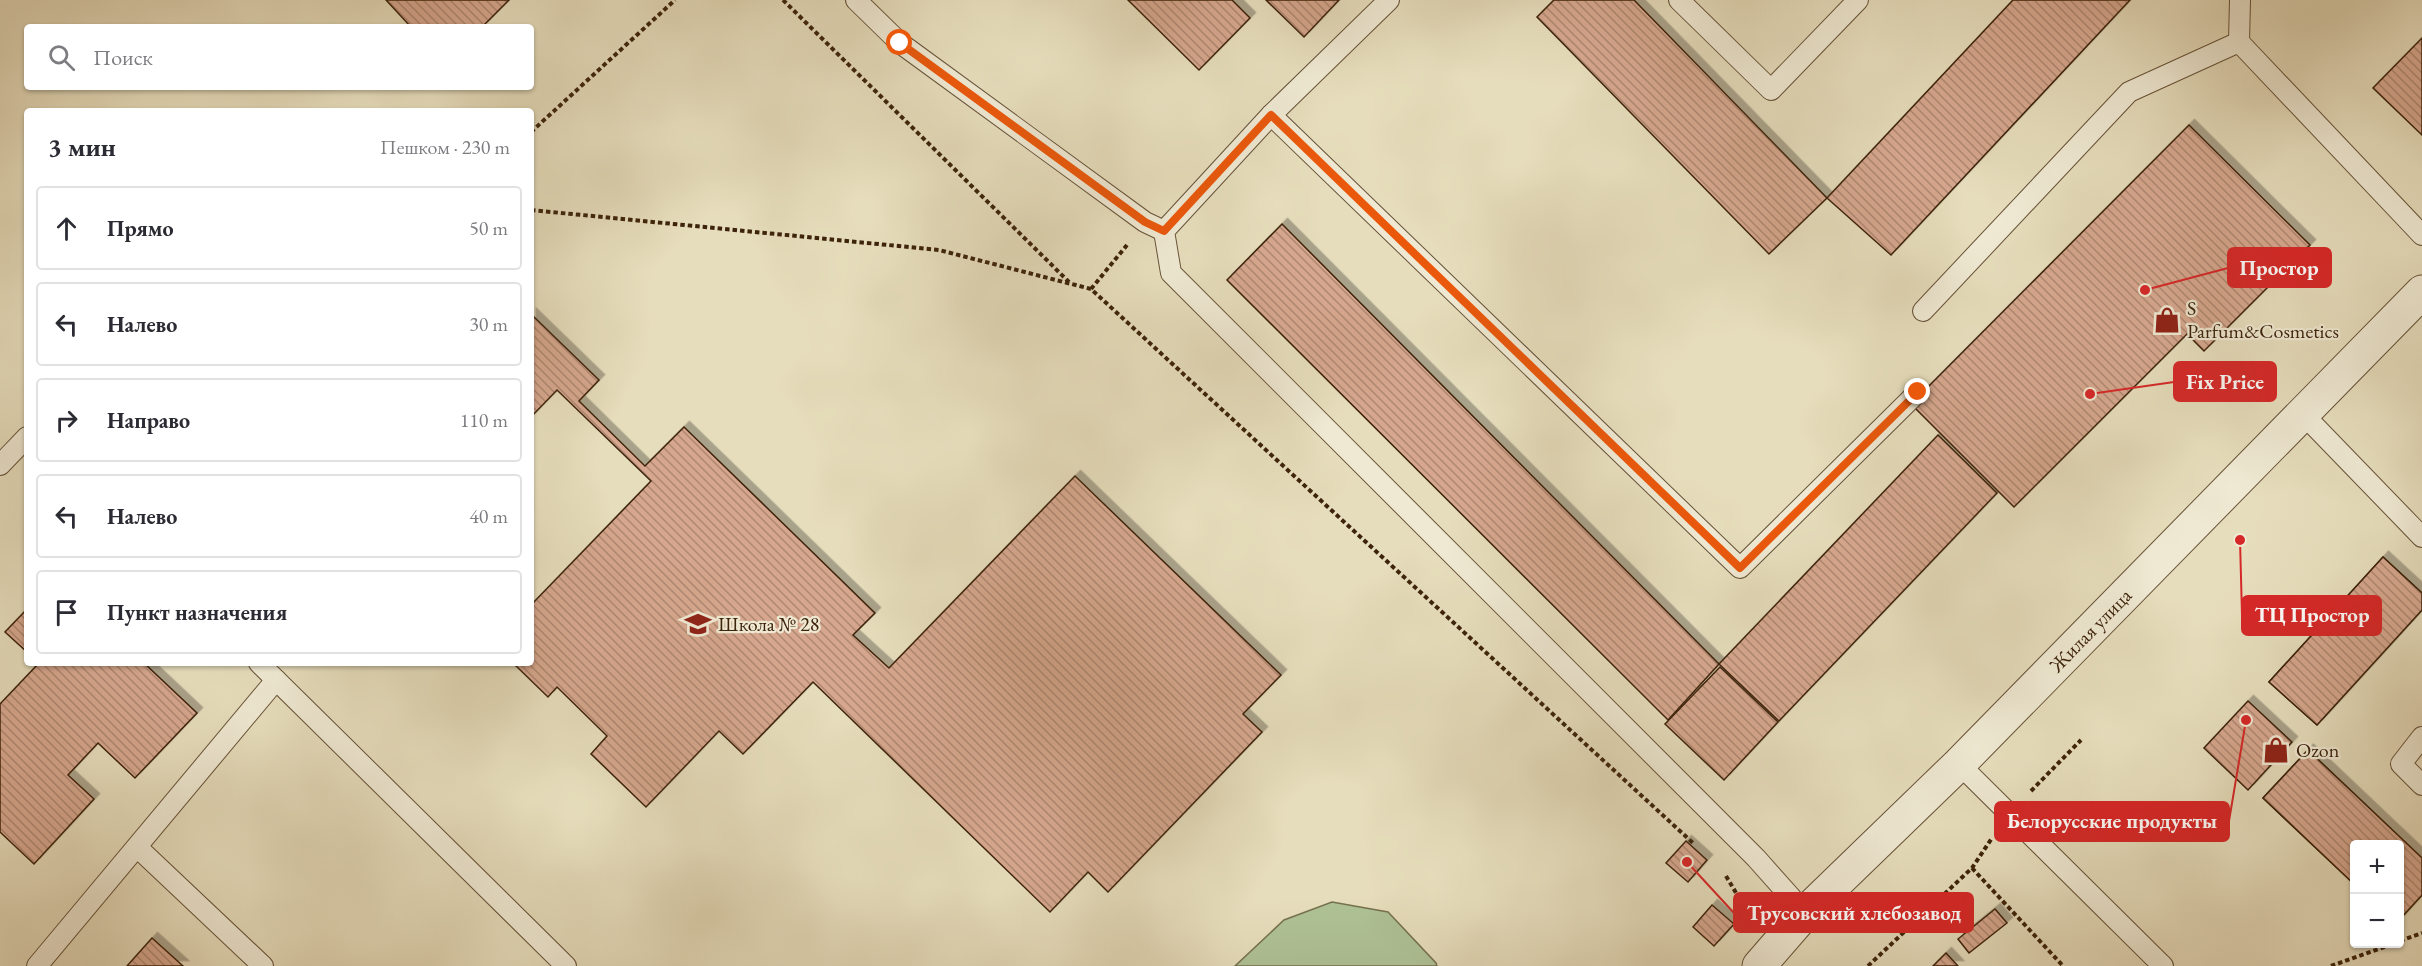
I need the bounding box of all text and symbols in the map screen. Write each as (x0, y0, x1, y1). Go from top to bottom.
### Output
search box (24, 24, 534, 90)
route start (886, 29, 912, 55)
icon: search (45, 41, 78, 74)
text: Поиск (93, 43, 153, 72)
text: 3 мин (48, 130, 116, 164)
text: Пешком · 230 m (380, 134, 510, 160)
icon: ahead (50, 212, 83, 245)
text: Прямо (107, 214, 174, 243)
text: 50 m (469, 215, 508, 241)
callout: Простор (2228, 248, 2331, 287)
text: Простор (2240, 254, 2319, 281)
place label: S Parfum&Cosmetics (2187, 295, 2339, 344)
shop icon: S Parfum&Cosmetics (2152, 305, 2182, 335)
icon: left (50, 308, 83, 341)
text: Налево (107, 310, 177, 339)
text: 30 m (469, 311, 508, 337)
callout: Fix Price (2174, 362, 2276, 401)
text: Fix Price (2186, 368, 2264, 395)
route end (1904, 378, 1930, 404)
icon: right (50, 404, 83, 437)
text: Направо (107, 406, 190, 435)
text: 110 m (460, 407, 508, 433)
icon: left (50, 500, 83, 533)
text: Налево (107, 502, 177, 531)
text: 40 m (469, 503, 508, 529)
street label: Жилая улица (2043, 583, 2137, 678)
icon: arrive (50, 596, 83, 629)
callout: ТЦ Простор (2242, 596, 2381, 635)
text: Пункт назначения (107, 598, 287, 627)
text: ТЦ Простор (2255, 601, 2370, 628)
school or university icon: Школа № 28 (683, 609, 713, 639)
place label: Школа № 28 (718, 611, 819, 637)
shop icon: Ozon (2261, 735, 2291, 765)
place label: Ozon (2296, 737, 2340, 763)
callout: Белорусские продукты (1995, 802, 2229, 841)
text: Белорусские продукты (2007, 807, 2217, 834)
map controls (2350, 840, 2404, 948)
button: + (2350, 840, 2404, 894)
callout: Трусовский хлебозавод (1734, 893, 1973, 932)
button: − (2350, 894, 2404, 948)
text: Трусовский хлебозавод (1747, 899, 1961, 926)

